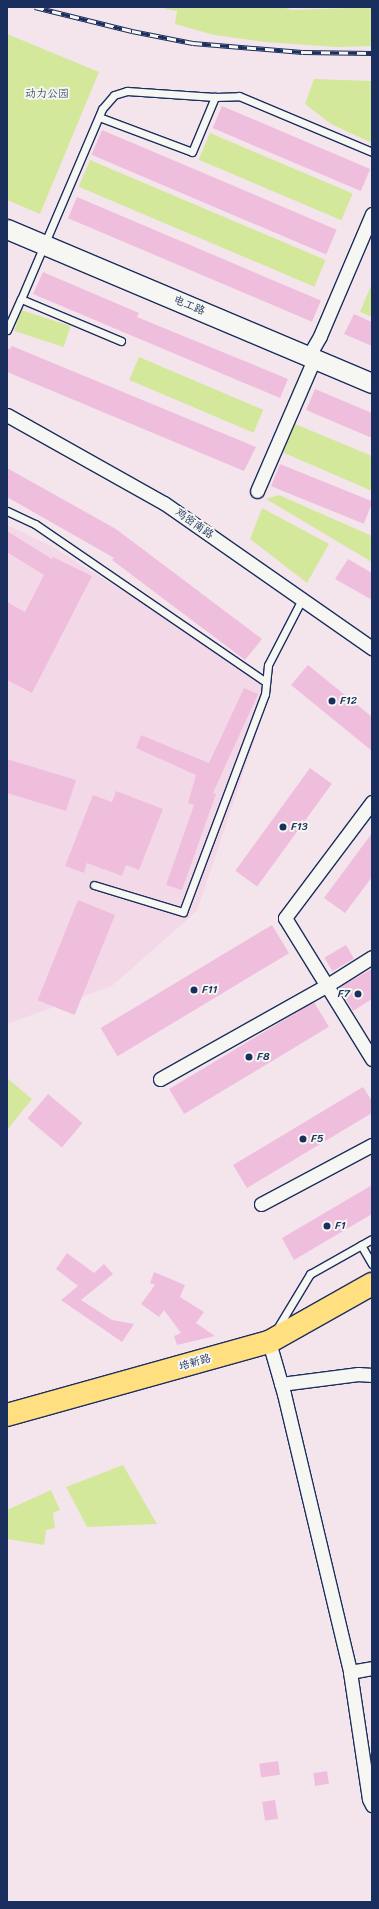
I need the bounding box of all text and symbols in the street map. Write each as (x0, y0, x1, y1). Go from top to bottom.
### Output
park label: 动力公园 (25, 87, 69, 101)
street label: 电工路 (171, 293, 207, 319)
street label: 鸡密南路 (172, 506, 216, 542)
place label: F12 (340, 694, 357, 708)
marker: F12 (327, 696, 337, 706)
place label: F13 (291, 820, 308, 834)
marker: F13 (278, 822, 288, 832)
place label: F11 (202, 983, 217, 997)
marker: F11 (189, 985, 199, 995)
place label: F7 (338, 987, 350, 1001)
marker: F7 (353, 989, 363, 999)
place label: F8 (257, 1050, 270, 1064)
marker: F8 (244, 1052, 254, 1062)
place label: F5 (311, 1132, 324, 1146)
marker: F5 (298, 1134, 308, 1144)
place label: F1 (335, 1219, 346, 1233)
marker: F1 (322, 1221, 332, 1231)
street label: 培新路 (177, 1352, 213, 1374)

